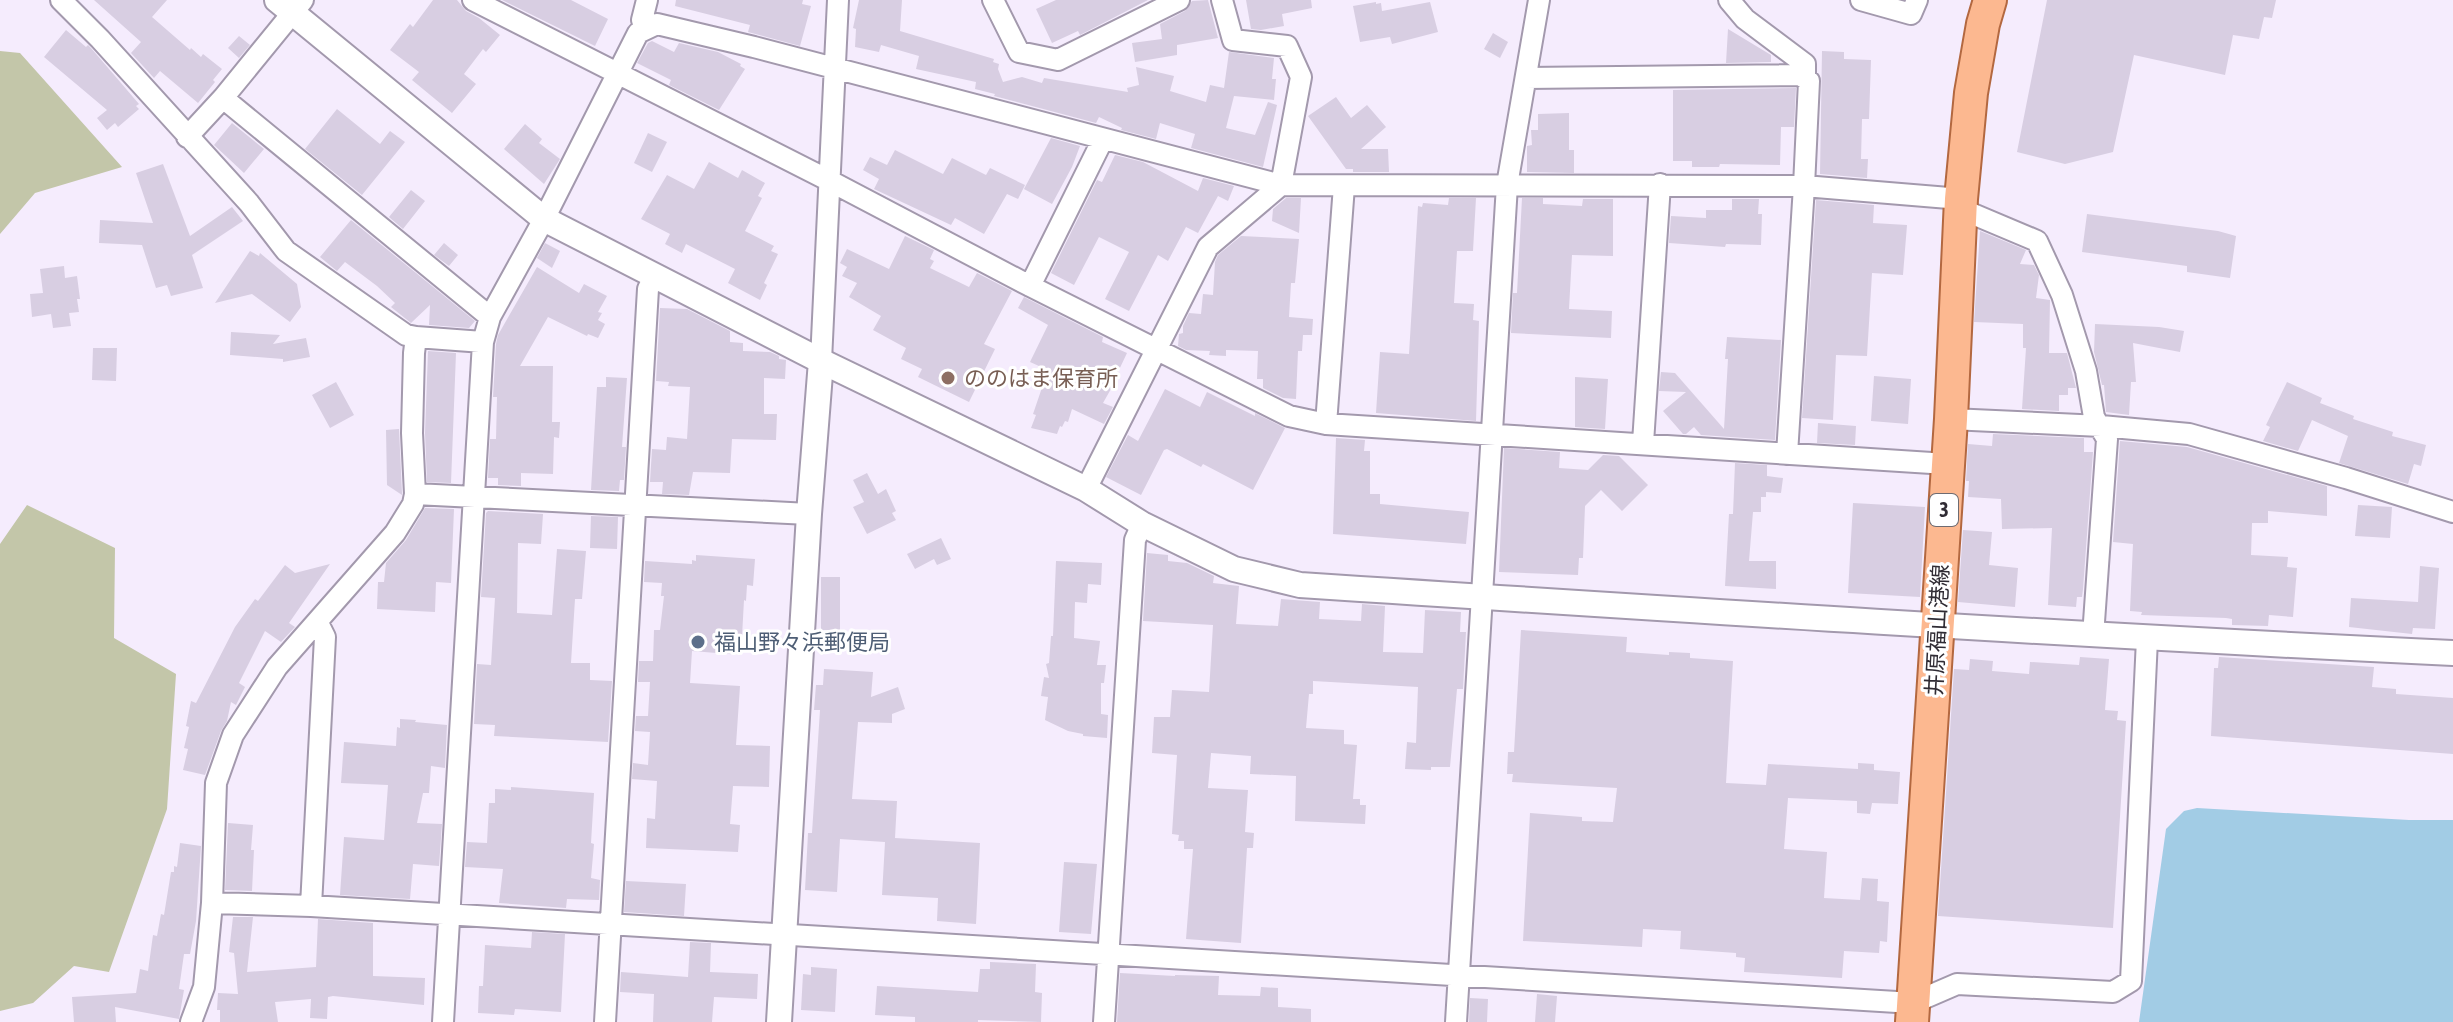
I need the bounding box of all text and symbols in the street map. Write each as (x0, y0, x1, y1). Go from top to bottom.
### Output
place label: ののはま保育所 (964, 365, 1118, 391)
marker: ののはま保育所 (939, 369, 957, 387)
road number: 3 (1930, 494, 1958, 526)
street label: 井原福山港線 (1921, 563, 1953, 697)
place label: 福山野々浜郵便局 (714, 629, 890, 655)
marker: 福山野々浜郵便局 (689, 633, 707, 651)

